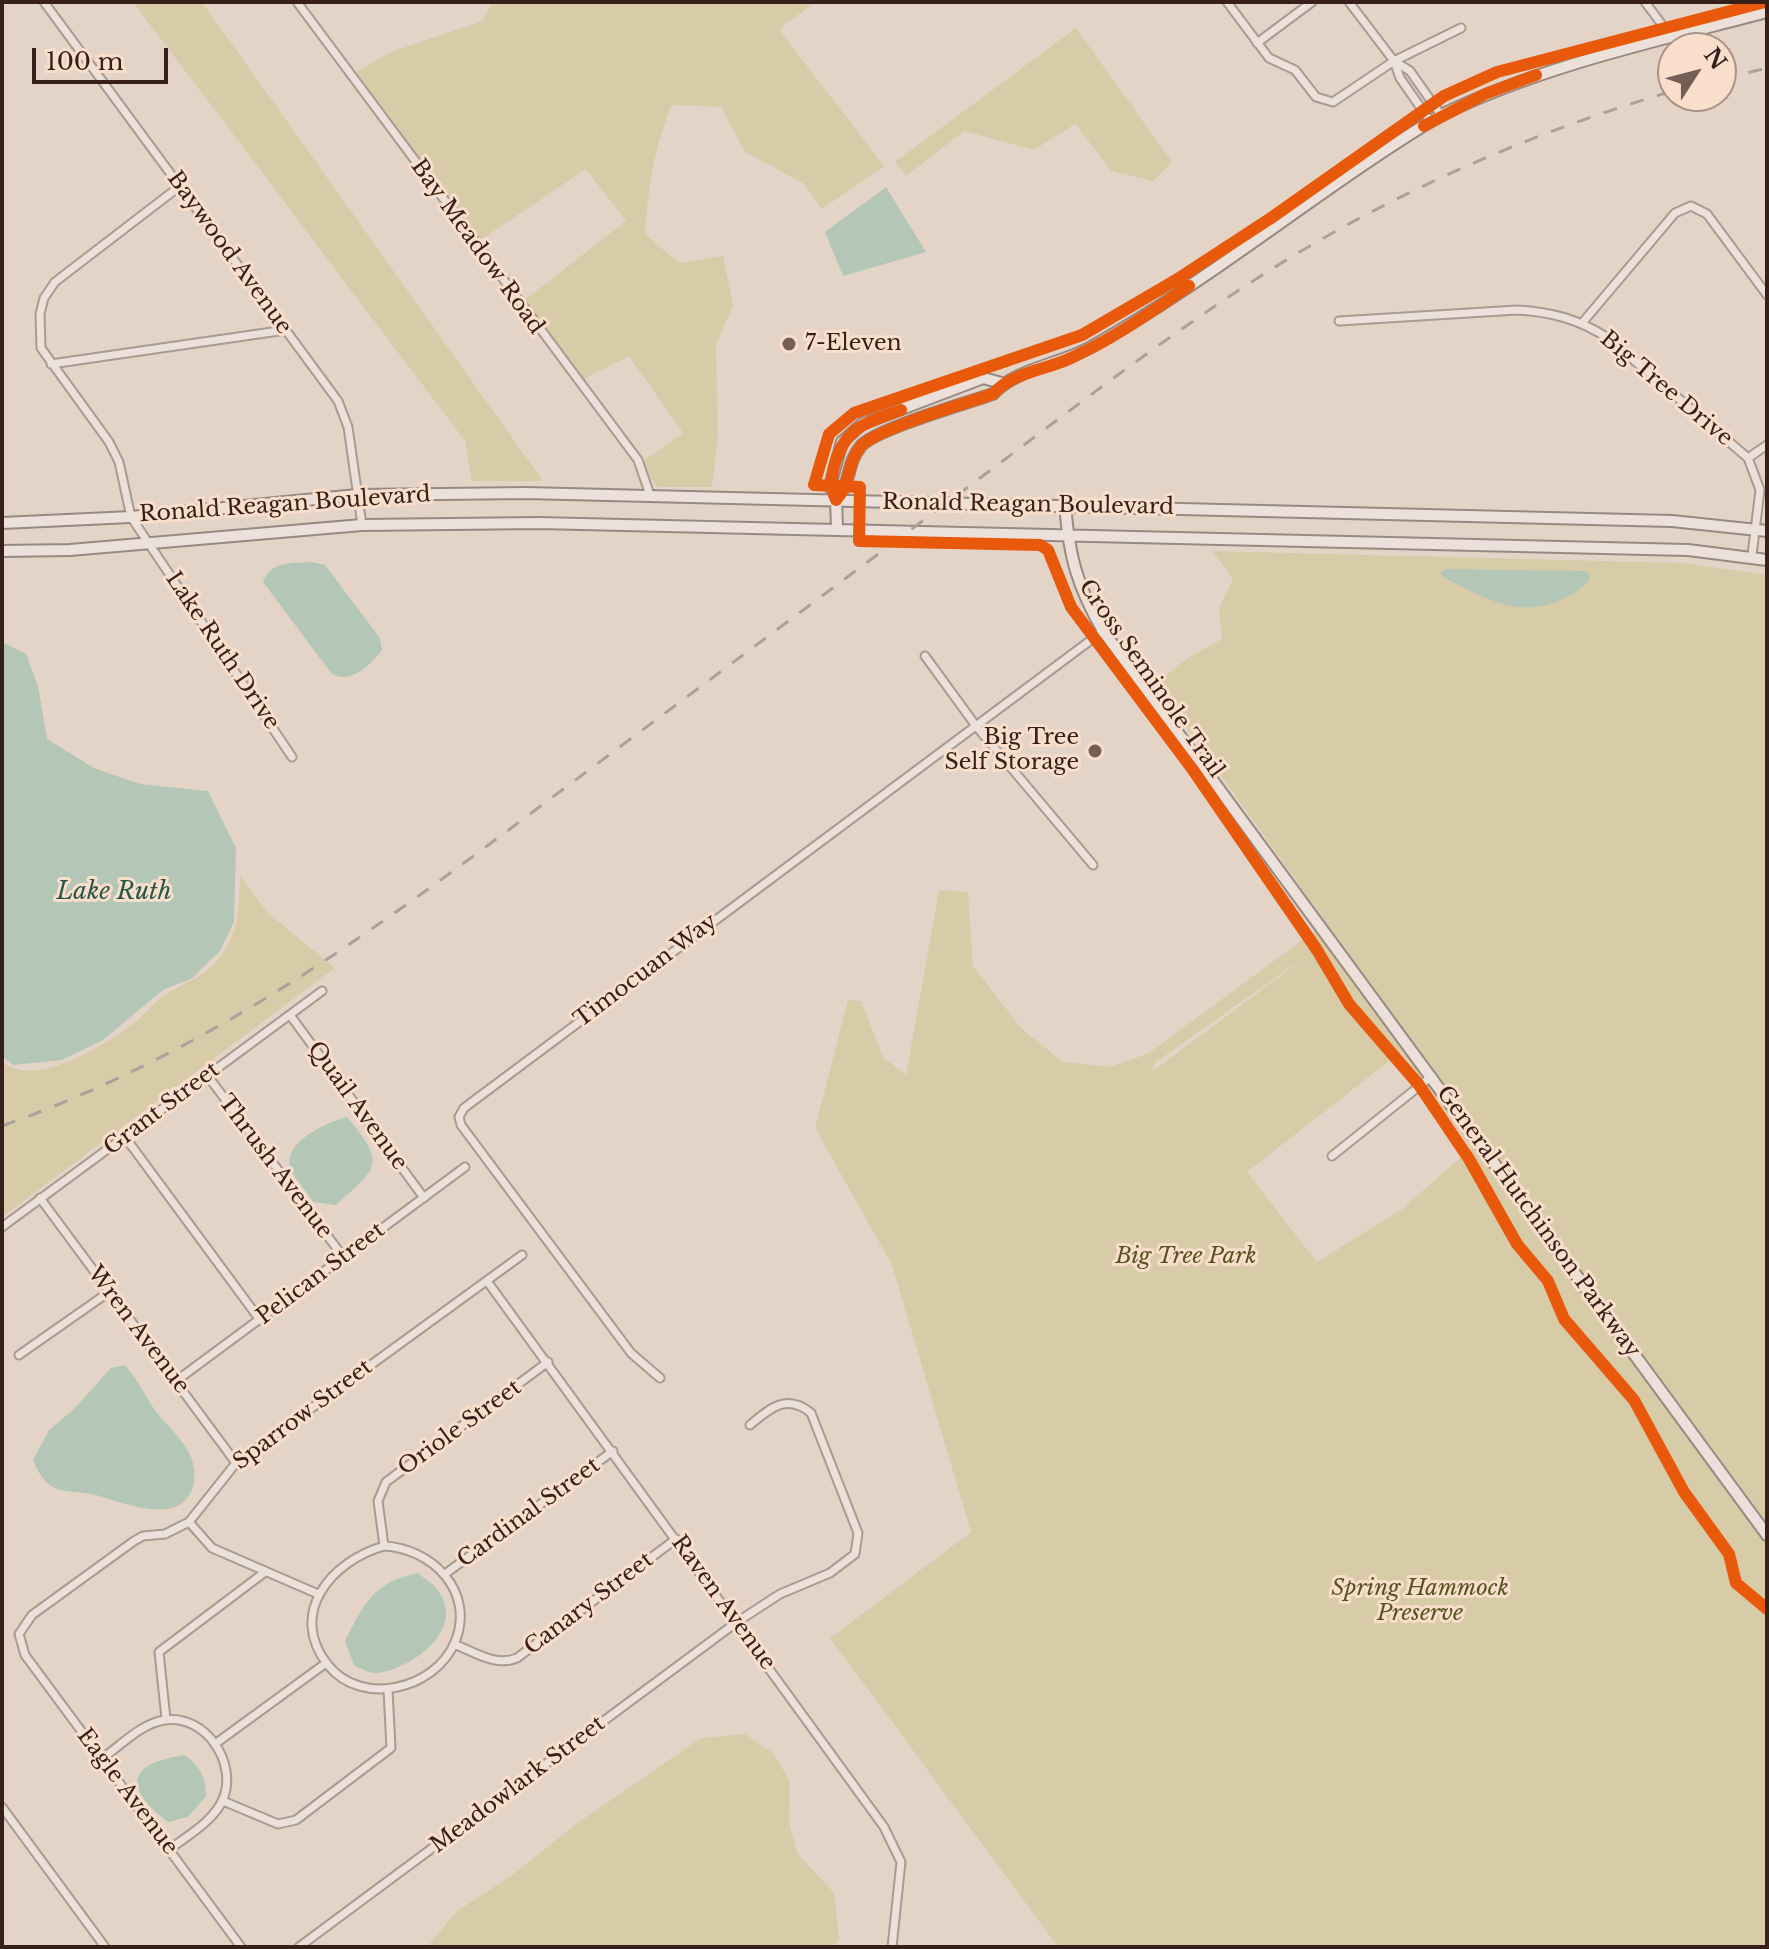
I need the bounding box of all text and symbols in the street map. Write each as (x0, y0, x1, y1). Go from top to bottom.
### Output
scale bar (36, 32, 172, 82)
north arrow (1657, 32, 1737, 112)
text: N (1698, 42, 1732, 75)
text: 100 m (46, 47, 124, 76)
street label: Bay Meadow Road (405, 154, 549, 340)
street label: Baywood Avenue (161, 166, 297, 340)
street label: Big Tree Drive (1594, 326, 1738, 452)
place label: 7-Eleven (805, 331, 902, 357)
marker: 7-Eleven (780, 335, 798, 353)
street label: Ronald Reagan Boulevard (138, 482, 432, 528)
street label: Ronald Reagan Boulevard (882, 489, 1174, 521)
street label: Lake Ruth Drive (159, 567, 285, 735)
street label: Cross Seminole Trail (1073, 575, 1229, 783)
place label: Big Tree Self Storage (945, 725, 1079, 776)
marker: Big Tree Self Storage (1086, 742, 1104, 760)
water label: Lake Ruth (56, 878, 172, 906)
street label: Timocuan Way (569, 909, 723, 1033)
street label: Quail Avenue (301, 1037, 413, 1175)
street label: Grant Street (99, 1057, 225, 1161)
street label: General Hutchinson Parkway (1430, 1081, 1646, 1363)
street label: Thrush Avenue (212, 1090, 338, 1244)
street label: Pelican Street (252, 1217, 390, 1331)
park label: Big Tree Park (1115, 1244, 1257, 1270)
street label: Wren Avenue (81, 1261, 195, 1399)
street label: Sparrow Street (228, 1354, 378, 1476)
street label: Oriole Street (393, 1375, 527, 1481)
street label: Cardinal Street (453, 1453, 605, 1573)
street label: Raven Avenue (665, 1531, 781, 1675)
street label: Canary Street (519, 1547, 659, 1661)
park label: Spring Hammock Preserve (1331, 1576, 1509, 1628)
street label: Meadowlark Street (426, 1711, 610, 1859)
street label: Eagle Avenue (71, 1724, 183, 1860)

